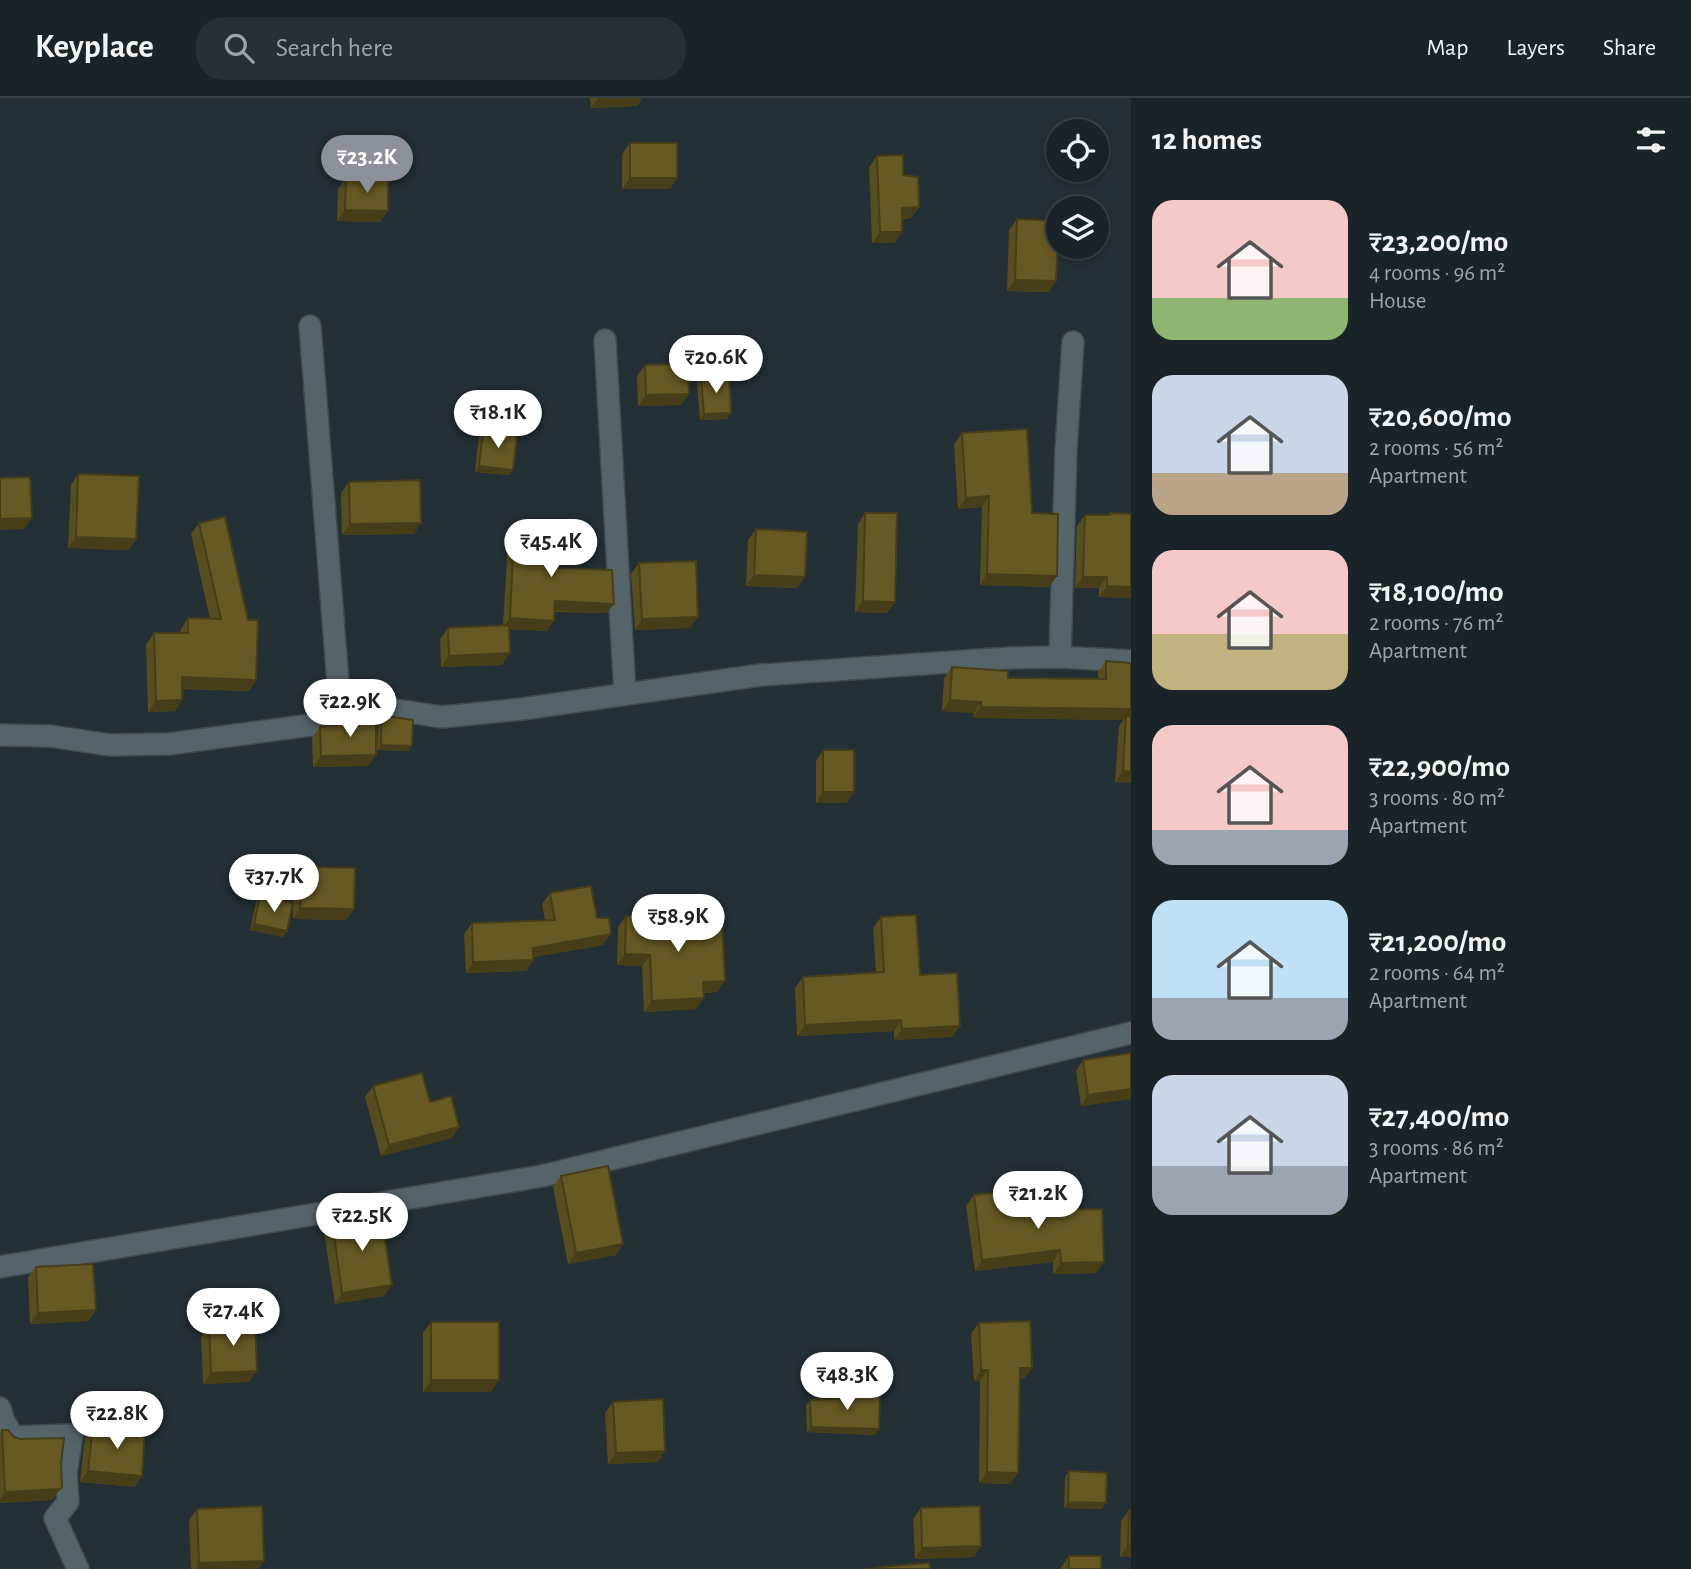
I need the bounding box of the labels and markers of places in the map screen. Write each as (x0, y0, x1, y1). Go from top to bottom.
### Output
pin: ₹23.2K (310, 136, 424, 195)
pin: ₹20.6K (659, 336, 773, 395)
pin: ₹18.1K (441, 390, 555, 450)
pin: ₹45.4K (494, 519, 608, 579)
pin: ₹22.9K (293, 680, 407, 739)
pin: ₹37.7K (217, 854, 331, 914)
pin: ₹58.9K (621, 894, 735, 954)
pin: ₹21.2K (981, 1172, 1095, 1231)
pin: ₹22.5K (305, 1194, 419, 1253)
pin: ₹27.4K (176, 1288, 290, 1348)
pin: ₹48.3K (790, 1352, 904, 1412)
pin: ₹22.8K (60, 1392, 174, 1451)

